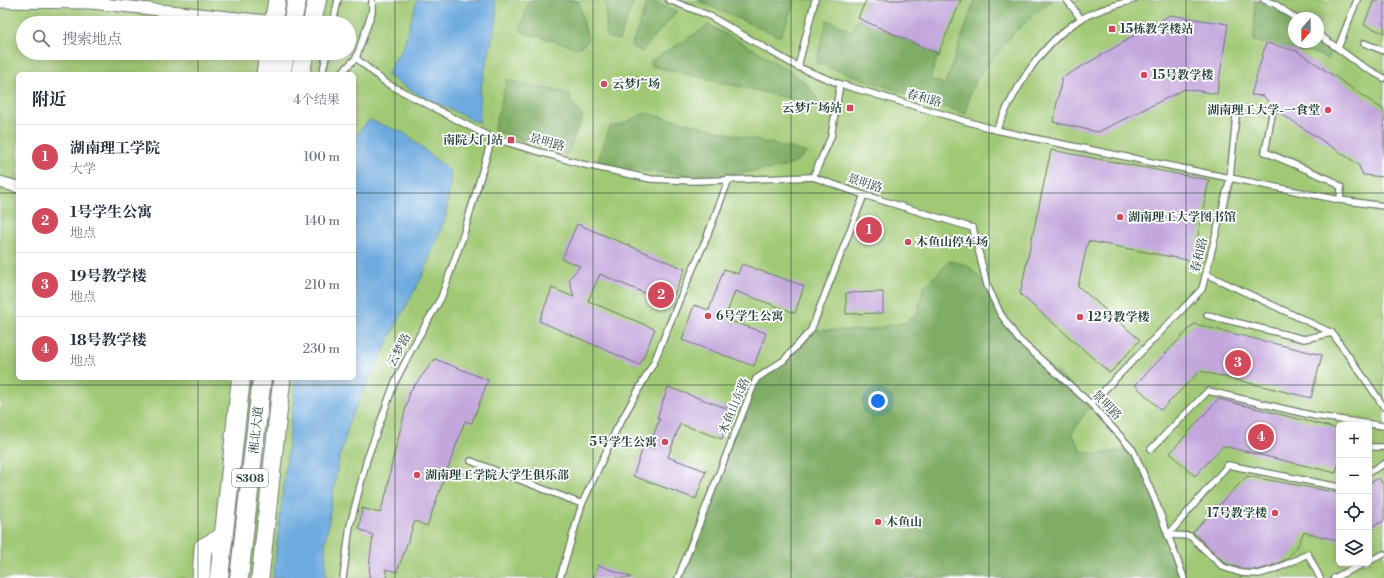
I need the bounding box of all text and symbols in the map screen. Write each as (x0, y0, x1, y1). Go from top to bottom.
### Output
north arrow (1288, 12, 1324, 48)
search box (16, 16, 356, 60)
place label: 15栋教学楼站 (1120, 22, 1193, 37)
marker: 15栋教学楼站 (1107, 24, 1117, 34)
icon: search (30, 27, 52, 49)
text: 搜索地点 (62, 30, 122, 49)
place label: 15号教学楼 (1152, 68, 1213, 83)
marker: 15号教学楼 (1139, 70, 1149, 80)
place label: 云梦广场 (612, 77, 660, 92)
marker: 云梦广场 (599, 79, 609, 89)
street label: 春和路 (904, 86, 943, 111)
text: 附近 (32, 89, 66, 111)
text: 4个结果 (293, 92, 340, 108)
place label: 云梦广场站 (782, 101, 842, 116)
marker: 云梦广场站 (845, 103, 855, 113)
place label: 湖南理工大学-一食堂 (1207, 103, 1320, 118)
marker: 湖南理工大学-一食堂 (1323, 105, 1333, 115)
street label: 景明路 (527, 130, 566, 155)
place label: 南院大门站 (443, 133, 503, 148)
marker: 南院大门站 (506, 135, 516, 145)
text: 湖南理工学院 (70, 139, 160, 158)
text: 1 (42, 149, 48, 165)
text: 100 m (304, 149, 340, 165)
text: 大学 (70, 161, 96, 177)
street label: 景明路 (845, 171, 884, 196)
text: 1号学生公寓 (70, 203, 152, 222)
place label: 湖南理工大学图书馆 (1128, 210, 1236, 225)
marker: 湖南理工大学图书馆 (1115, 212, 1125, 222)
text: 2 (41, 213, 49, 229)
text: 140 m (304, 213, 340, 229)
pin: 1 (856, 215, 882, 245)
text: 地点 (70, 225, 96, 241)
place label: 木鱼山停车场 (916, 235, 988, 250)
street label: 春和路 (1188, 236, 1211, 274)
marker: 木鱼山停车场 (903, 237, 913, 247)
text: 19号教学楼 (70, 267, 146, 286)
text: 3 (41, 277, 49, 293)
text: 210 m (305, 277, 340, 293)
pin: 2 (648, 280, 674, 310)
text: 地点 (70, 289, 96, 305)
place label: 6号学生公寓 (716, 309, 784, 324)
place label: 12号教学楼 (1088, 310, 1150, 325)
marker: 6号学生公寓 (703, 311, 713, 321)
marker: 12号教学楼 (1075, 312, 1085, 322)
text: 18号教学楼 (70, 331, 147, 350)
street label: 云梦路 (384, 331, 415, 370)
text: 4 (41, 341, 49, 357)
text: 230 m (303, 341, 340, 357)
pin: 3 (1225, 348, 1251, 378)
text: 地点 (70, 353, 96, 369)
street label: 木鱼山东路 (716, 376, 753, 437)
street label: 景明路 (1089, 387, 1125, 424)
your location (868, 391, 888, 411)
street label: 湘北大道 (247, 405, 266, 455)
pin: 4 (1248, 422, 1274, 452)
map controls (1336, 422, 1372, 566)
button: + (1336, 422, 1372, 458)
place label: 5号学生公寓 (590, 435, 657, 450)
marker: 5号学生公寓 (660, 437, 670, 447)
button: − (1336, 458, 1372, 494)
place label: 湖南理工学院大学生俱乐部 (425, 468, 569, 483)
road number: S308 (232, 469, 268, 487)
marker: 湖南理工学院大学生俱乐部 (412, 470, 422, 480)
button: locate (1336, 494, 1372, 530)
place label: 17号教学楼 (1207, 506, 1267, 521)
marker: 17号教学楼 (1270, 508, 1280, 518)
place label: 木鱼山 (886, 515, 922, 530)
marker: 木鱼山 (873, 517, 883, 527)
button: layers (1336, 530, 1372, 566)

